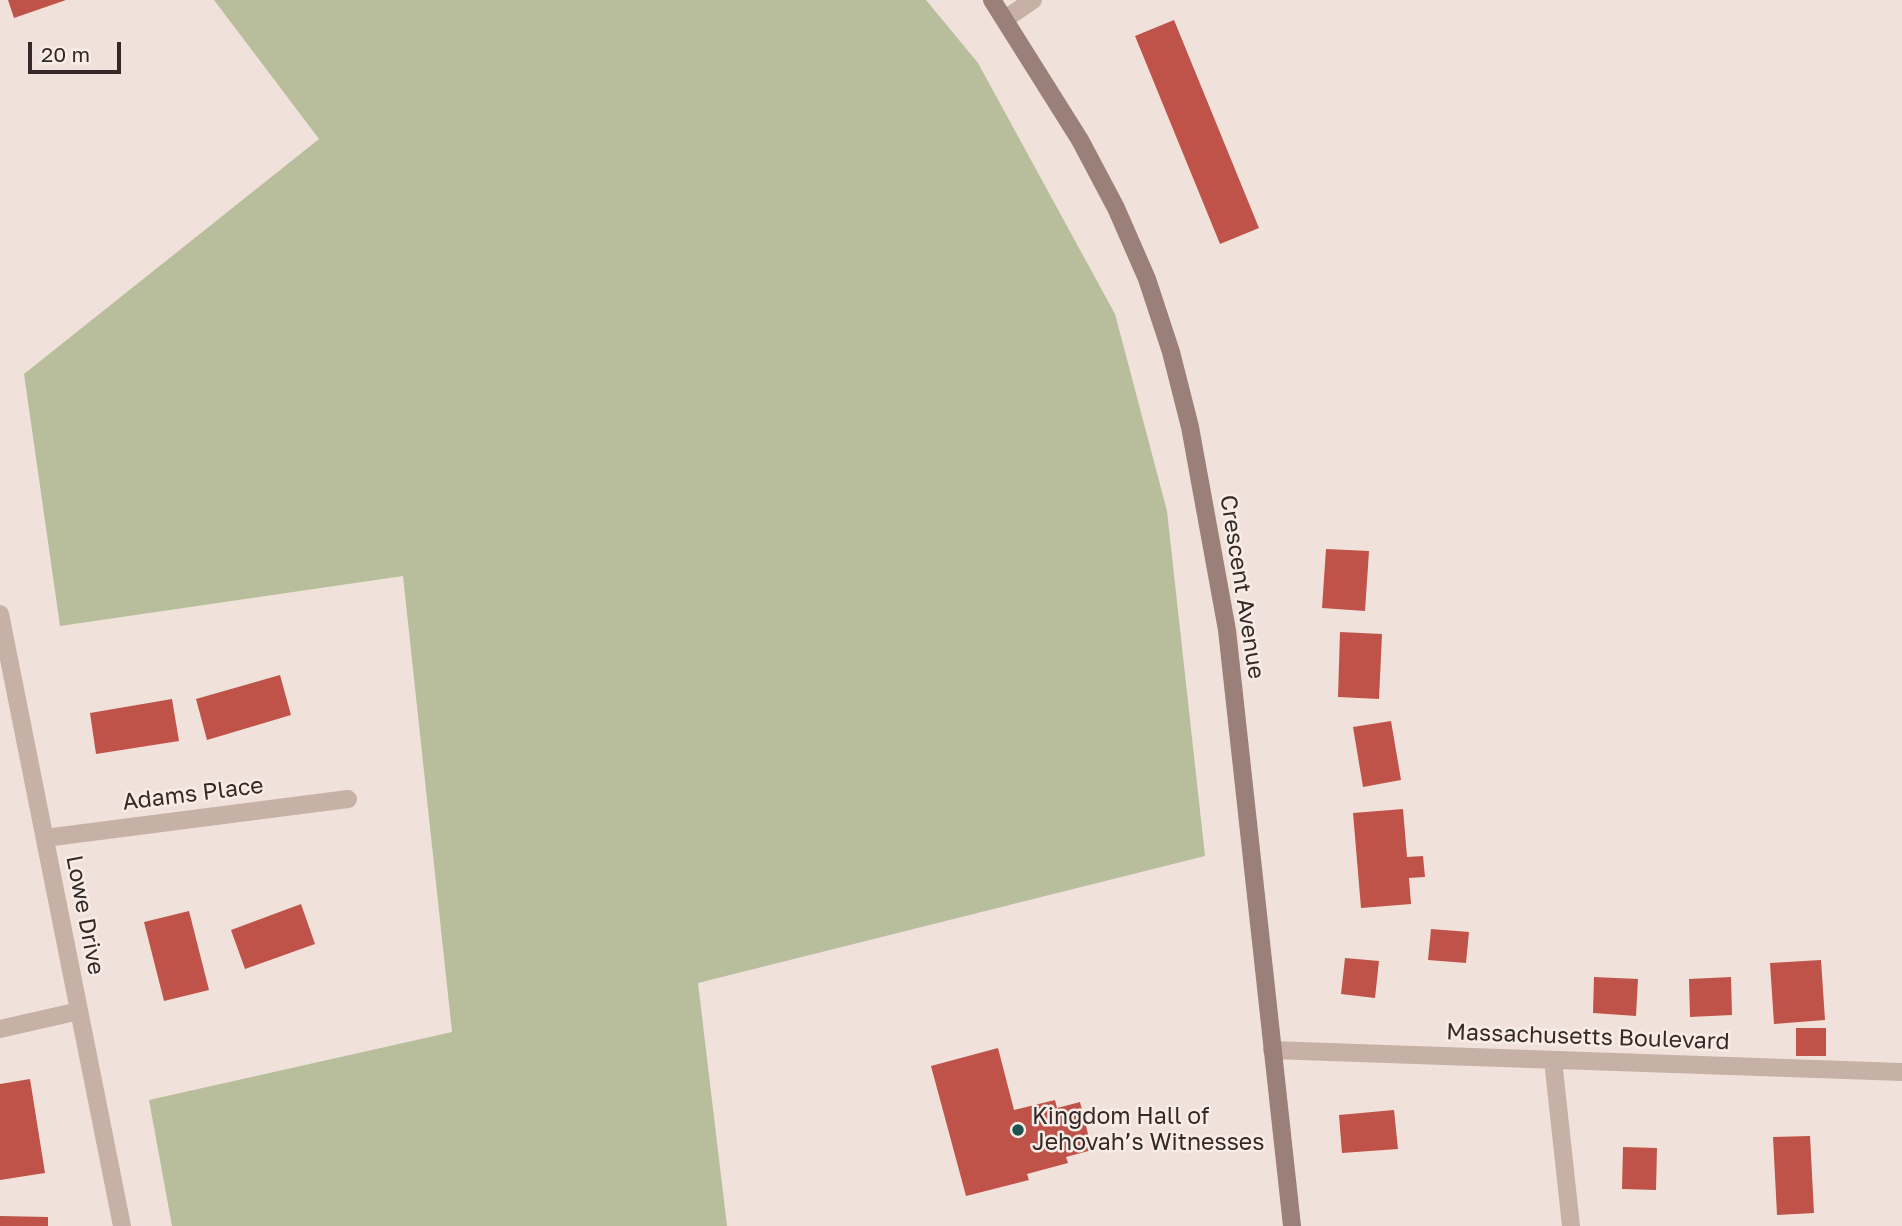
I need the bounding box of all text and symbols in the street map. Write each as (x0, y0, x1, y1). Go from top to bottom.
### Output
scale bar (32, 28, 124, 72)
text: 20 m (41, 41, 90, 67)
street label: Crescent Avenue (1214, 493, 1270, 681)
street label: Adams Place (121, 772, 265, 816)
street label: Lowe Drive (60, 853, 110, 977)
street label: Massachusetts Boulevard (1446, 1018, 1730, 1056)
place label: Kingdom Hall of Jehovah’s Witnesses (1032, 1103, 1264, 1157)
marker: Kingdom Hall of Jehovah’s Witnesses (1010, 1122, 1026, 1138)

